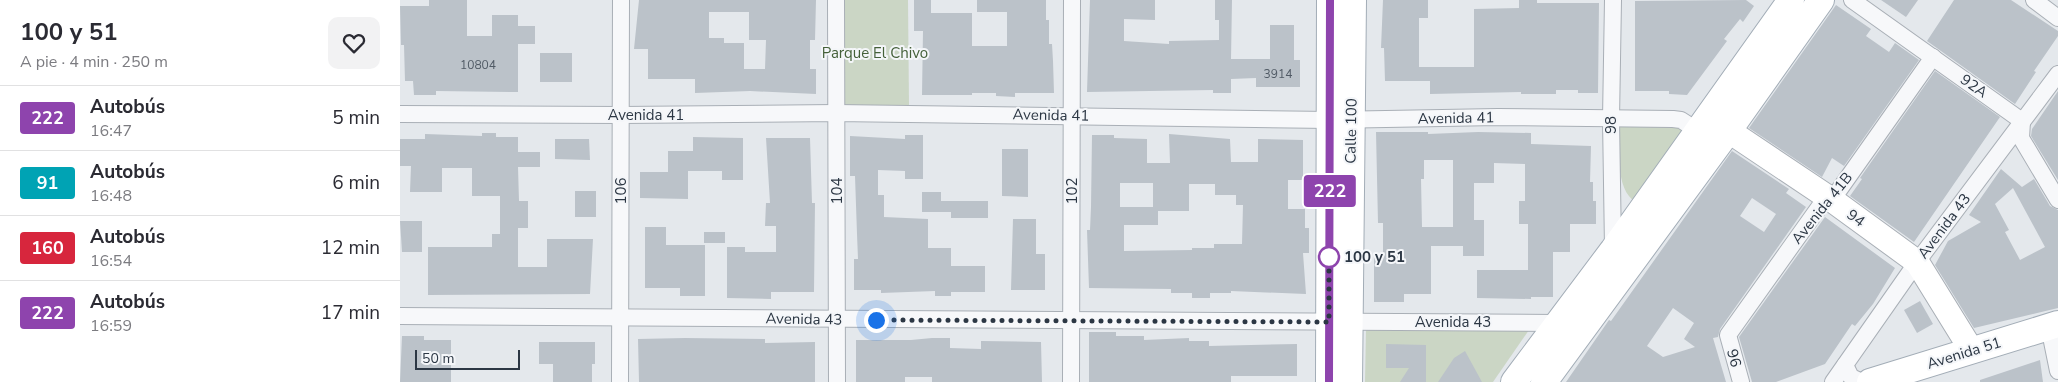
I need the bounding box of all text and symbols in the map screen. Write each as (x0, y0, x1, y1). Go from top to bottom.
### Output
text: 100 y 51 (20, 16, 118, 48)
button: heart (328, 17, 380, 69)
park label: Parque El Chivo (822, 43, 928, 63)
text: A pie · 4 min · 250 m (20, 51, 168, 73)
house number: 10804 (460, 57, 496, 73)
house number: 3914 (1264, 66, 1292, 82)
street label: 92A (1956, 70, 1992, 103)
text: Autobús (90, 94, 165, 120)
street label: Calle 100 (1340, 98, 1362, 164)
street label: Avenida 41 (1012, 104, 1090, 126)
text: 5 min (332, 105, 380, 131)
street label: Avenida 41 (608, 105, 684, 125)
text: 222 (31, 106, 64, 130)
street label: Avenida 41 (1417, 107, 1495, 129)
street label: 98 (1601, 116, 1621, 134)
text: 16:47 (90, 120, 132, 142)
text: Autobús (90, 159, 165, 185)
street label: Avenida 41B (1787, 168, 1857, 248)
text: 6 min (332, 170, 380, 196)
text: 91 (37, 171, 58, 195)
line badge: 222 (1301, 175, 1359, 207)
street label: 106 (611, 177, 631, 205)
street label: 104 (827, 177, 847, 205)
street label: 102 (1062, 177, 1082, 205)
text: 222 (1314, 179, 1346, 203)
text: 16:48 (90, 185, 132, 207)
street label: Avenida 43 (1913, 189, 1975, 263)
street label: 94 (1843, 205, 1869, 231)
text: Autobús (90, 224, 165, 250)
text: 12 min (321, 235, 380, 261)
text: 160 (31, 236, 64, 260)
marker: 100 y 51 (1318, 246, 1340, 268)
place label: 100 y 51 (1344, 247, 1405, 267)
text: 16:54 (90, 250, 132, 272)
text: Autobús (90, 289, 165, 315)
text: 17 min (321, 300, 380, 326)
text: 222 (31, 301, 64, 325)
street label: Avenida 43 (765, 308, 843, 330)
your location (864, 308, 889, 333)
street label: Avenida 43 (1415, 312, 1491, 332)
text: 16:59 (90, 315, 132, 337)
street label: Avenida 51 (1924, 332, 2004, 374)
scale bar (415, 347, 520, 370)
street label: 96 (1722, 347, 1746, 369)
text: 50 m (422, 349, 454, 368)

